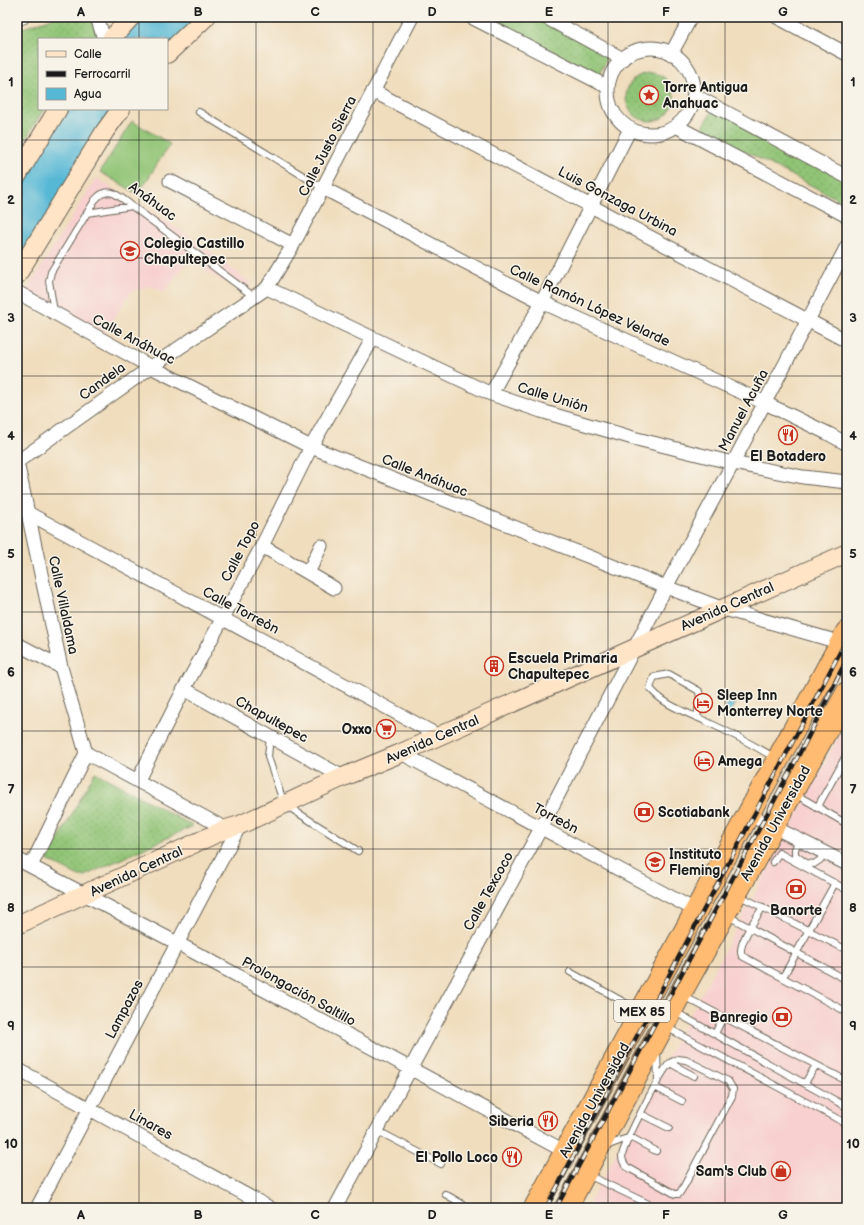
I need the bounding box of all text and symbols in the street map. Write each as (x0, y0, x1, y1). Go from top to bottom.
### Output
text: A (76, 4, 85, 20)
text: B (193, 4, 203, 20)
text: C (310, 4, 320, 20)
text: D (427, 4, 437, 20)
text: E (545, 4, 554, 20)
text: F (662, 4, 670, 20)
text: G (778, 4, 788, 20)
legend (38, 38, 168, 110)
text: Calle (74, 47, 102, 62)
text: Ferrocarril (74, 67, 130, 82)
text: 1 (8, 74, 14, 90)
text: 1 (850, 74, 856, 90)
place label: Torre Antigua Anahuac (662, 79, 748, 112)
place icon: Torre Antigua Anahuac (638, 84, 660, 106)
text: Agua (74, 87, 102, 102)
street label: Calle Justo Sierra (295, 93, 360, 199)
street label: Luis Gonzaga Urbina (555, 163, 680, 240)
street label: Anáhuac (125, 178, 180, 225)
text: 2 (7, 192, 15, 208)
text: 2 (849, 192, 857, 208)
place label: Colegio Castillo Chapultepec (144, 235, 245, 268)
school or university icon: Colegio Castillo Chapultepec (119, 240, 141, 262)
street label: Calle Ramón López Velarde (507, 261, 673, 350)
text: 3 (7, 310, 15, 326)
street label: Calle Anáhuac (89, 310, 178, 368)
text: 3 (849, 310, 857, 326)
street label: Candela (76, 359, 129, 404)
street label: Manuel Acuña (715, 366, 772, 454)
street label: Calle Unión (515, 379, 591, 416)
restaurant icon: El Botadero (777, 424, 799, 446)
text: 4 (7, 428, 15, 444)
text: 4 (849, 428, 857, 444)
place label: El Botadero (750, 448, 826, 465)
street label: Calle Anáhuac (379, 450, 470, 500)
street label: Calle Topo (217, 518, 264, 585)
text: 5 (7, 546, 15, 562)
text: 5 (849, 546, 857, 562)
street label: Calle Villaldama (45, 554, 82, 656)
street label: Avenida Central (678, 578, 776, 635)
street label: Calle Torreòn (200, 583, 282, 638)
place label: Escuela Primaria Chapultepec (508, 650, 618, 683)
building icon: Escuela Primaria Chapultepec (483, 655, 505, 677)
text: 6 (7, 664, 15, 680)
text: 6 (849, 664, 857, 680)
place label: Sleep Inn Monterrey Norte (717, 687, 823, 720)
street label: Chapultepec (232, 692, 311, 746)
hotel icon: Sleep Inn Monterrey Norte (692, 692, 714, 714)
street label: Avenida Central (383, 711, 481, 768)
supermarket icon: Oxxo (375, 718, 397, 740)
place label: Oxxo (342, 721, 372, 738)
hotel icon: Amega (693, 750, 715, 772)
place label: Amega (717, 753, 762, 770)
street label: Avenida Universidad (737, 763, 814, 884)
text: 7 (7, 782, 15, 798)
text: 7 (849, 782, 857, 798)
street label: Torreòn (530, 799, 581, 837)
bank icon: Scotiabank (633, 801, 655, 823)
place label: Scotiabank (658, 804, 730, 821)
street label: Avenida Central (87, 843, 185, 900)
place label: Instituto Fleming (669, 846, 722, 879)
street label: Calle Texcoco (460, 849, 517, 934)
school or university icon: Instituto Fleming (644, 851, 666, 873)
bank icon: Banorte (785, 878, 807, 900)
text: 8 (7, 900, 15, 916)
text: 8 (849, 900, 857, 916)
place label: Banorte (770, 902, 822, 919)
street label: Prolongación Saltillo (239, 953, 359, 1030)
street label: Lampazos (102, 977, 147, 1042)
road number: MEX 85 (614, 1000, 670, 1022)
bank icon: Banregio (771, 1006, 793, 1028)
place label: Banregio (710, 1009, 768, 1026)
text: 9 (7, 1018, 15, 1034)
text: 9 (849, 1018, 857, 1034)
street label: Avenida Universidad (556, 1040, 633, 1161)
street label: Linares (126, 1106, 176, 1143)
restaurant icon: Siberia (537, 1110, 559, 1132)
place label: Siberia (489, 1113, 534, 1130)
text: 10 (4, 1136, 18, 1152)
text: 10 (846, 1136, 860, 1152)
restaurant icon: El Pollo Loco (501, 1146, 523, 1168)
place label: El Pollo Loco (415, 1149, 498, 1166)
shop icon: Sam's Club (770, 1160, 792, 1182)
place label: Sam's Club (696, 1163, 767, 1180)
text: A (76, 1207, 85, 1223)
text: B (193, 1207, 203, 1223)
text: C (310, 1207, 320, 1223)
text: D (427, 1207, 437, 1223)
text: E (545, 1207, 554, 1223)
text: F (662, 1207, 670, 1223)
text: G (778, 1207, 788, 1223)

